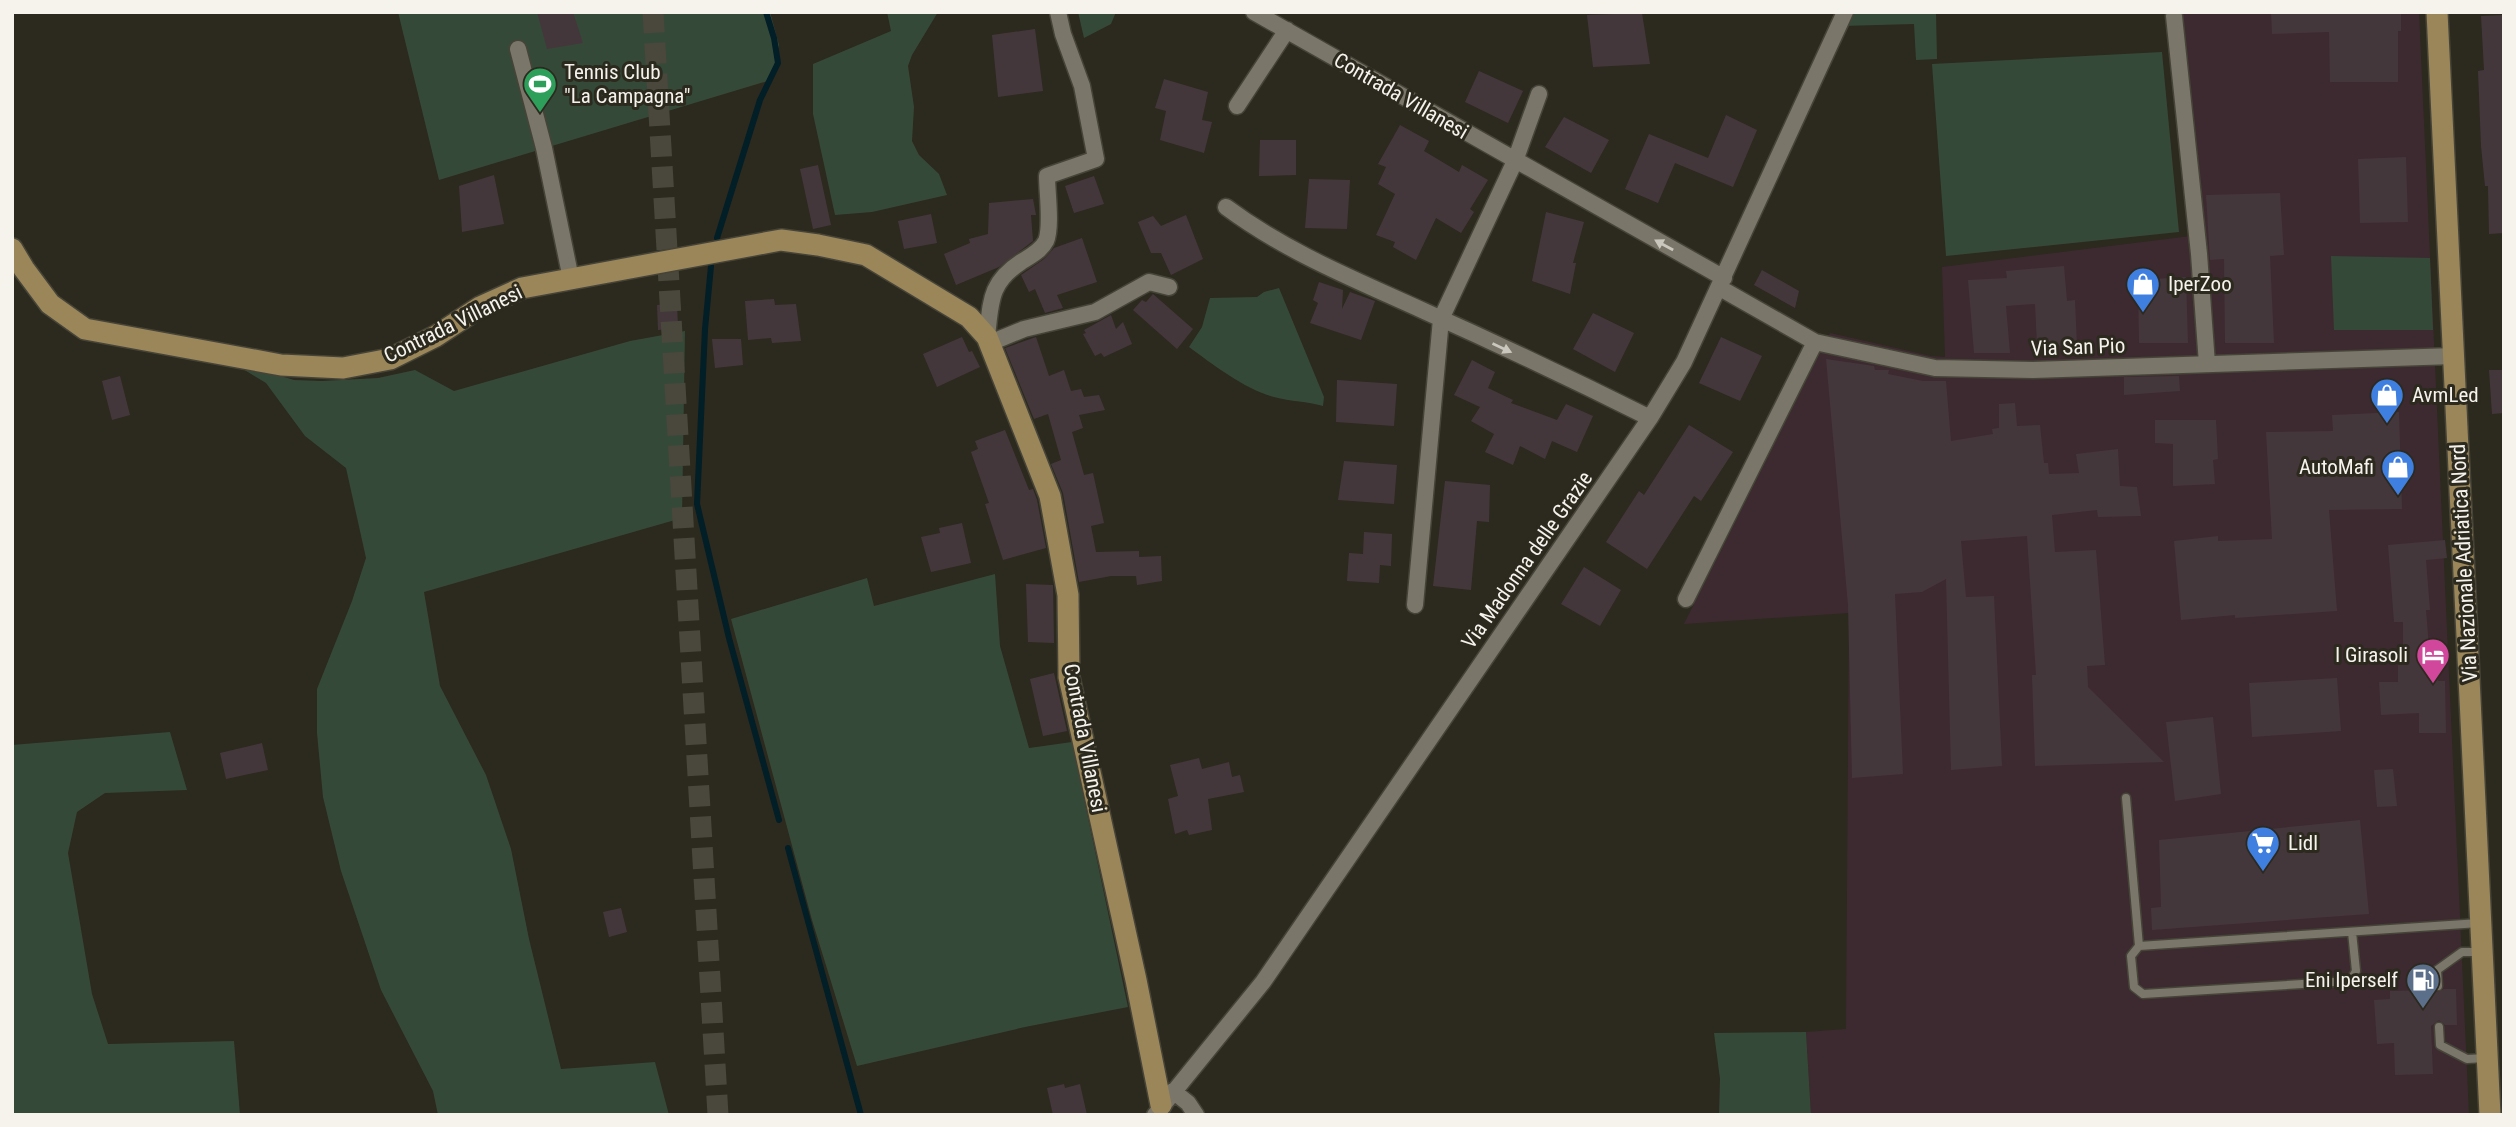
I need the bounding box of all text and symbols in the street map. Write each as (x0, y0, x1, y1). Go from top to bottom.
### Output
street label: Contrada Villanesi (1330, 48, 1472, 144)
place label: Tennis Club "La Campagna" (564, 60, 690, 108)
sports icon: Tennis Club "La Campagna" (521, 65, 559, 114)
one-way arrow (1654, 239, 1674, 251)
shop icon: IperZoo (2124, 265, 2162, 314)
place label: IperZoo (2168, 272, 2232, 296)
street label: Contrada Villanesi (380, 280, 526, 368)
street label: Via San Pio (2030, 333, 2126, 361)
one-way arrow (1492, 342, 1512, 354)
shop icon: AvmLed (2368, 376, 2406, 425)
place label: AvmLed (2412, 383, 2479, 407)
street label: Via Nazionale Adriatica Nord (2446, 443, 2482, 683)
shop icon: AutoMafi (2379, 448, 2417, 497)
place label: AutoMafi (2299, 455, 2374, 479)
street label: Via Madonna delle Grazie (1457, 467, 1597, 653)
hotel icon: I Girasoli (2414, 636, 2452, 685)
place label: I Girasoli (2335, 643, 2408, 667)
street label: Contrada Villanesi (1059, 662, 1111, 814)
supermarket icon: Lidl (2244, 824, 2282, 873)
place label: Lidl (2288, 831, 2318, 855)
fuel station icon: Eni Iperself (2404, 961, 2442, 1010)
place label: Eni Iperself (2305, 968, 2398, 992)

